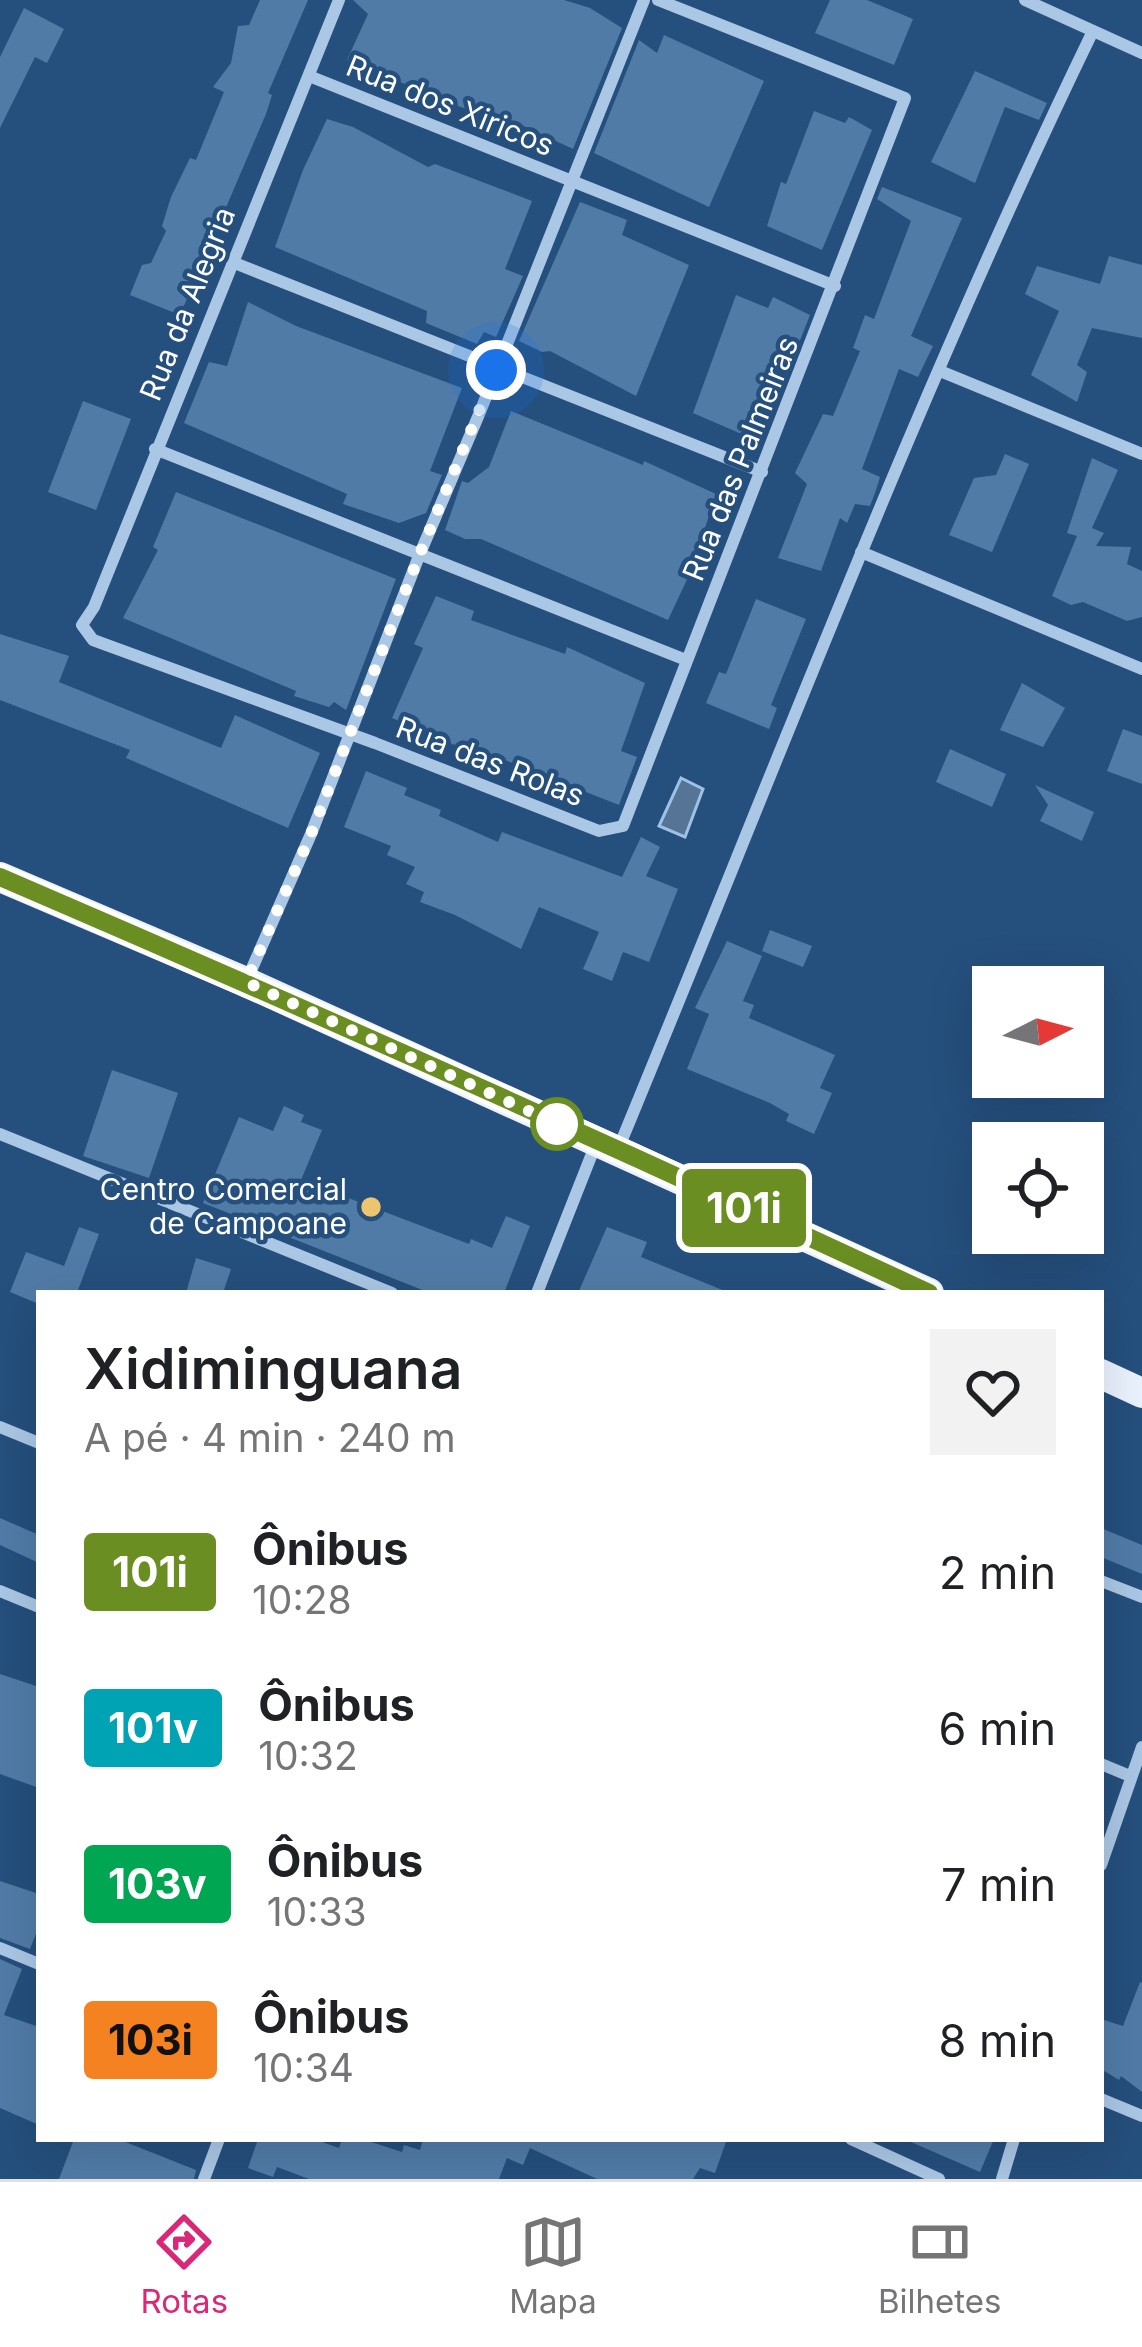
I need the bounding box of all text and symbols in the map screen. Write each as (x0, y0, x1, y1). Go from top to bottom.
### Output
street label: Rua dos Xiricos (341, 47, 559, 163)
street label: Rua da Alegria (132, 202, 242, 406)
street label: Rua das Palmeiras (675, 331, 805, 586)
your location (466, 340, 526, 400)
street label: Rua das Rolas (391, 709, 590, 813)
north arrow (972, 966, 1104, 1098)
map controls (972, 966, 1104, 1254)
unlabelled marker (532, 1099, 582, 1149)
button: locate (972, 1122, 1104, 1254)
line badge: 101i (660, 1169, 828, 1247)
place label: Centro Comercial de Campoane (100, 1171, 347, 1241)
text: 101i (706, 1182, 782, 1233)
marker: Centro Comercial de Campoane (358, 1194, 384, 1220)
button: heart (930, 1329, 1056, 1455)
text: Xidiminguana (84, 1334, 462, 1403)
text: A pé · 4 min · 240 m (84, 1414, 456, 1461)
text: Ônibus (252, 1521, 408, 1576)
text: 2 min (939, 1545, 1056, 1600)
text: 101i (112, 1546, 188, 1597)
text: 10:28 (252, 1576, 352, 1623)
text: Ônibus (258, 1677, 415, 1732)
text: 6 min (939, 1701, 1056, 1756)
text: 101v (108, 1702, 198, 1753)
text: 10:32 (258, 1732, 358, 1779)
text: Ônibus (267, 1833, 423, 1888)
text: 7 min (941, 1857, 1056, 1912)
text: 103v (108, 1858, 207, 1909)
text: 10:33 (267, 1888, 367, 1935)
text: Ônibus (253, 1989, 409, 2044)
text: 8 min (939, 2013, 1056, 2068)
text: 103i (108, 2014, 193, 2065)
text: 10:34 (253, 2044, 354, 2091)
tab: Rotas (141, 2209, 228, 2321)
tab: Mapa (509, 2209, 597, 2321)
tab: Bilhetes (878, 2209, 1001, 2321)

